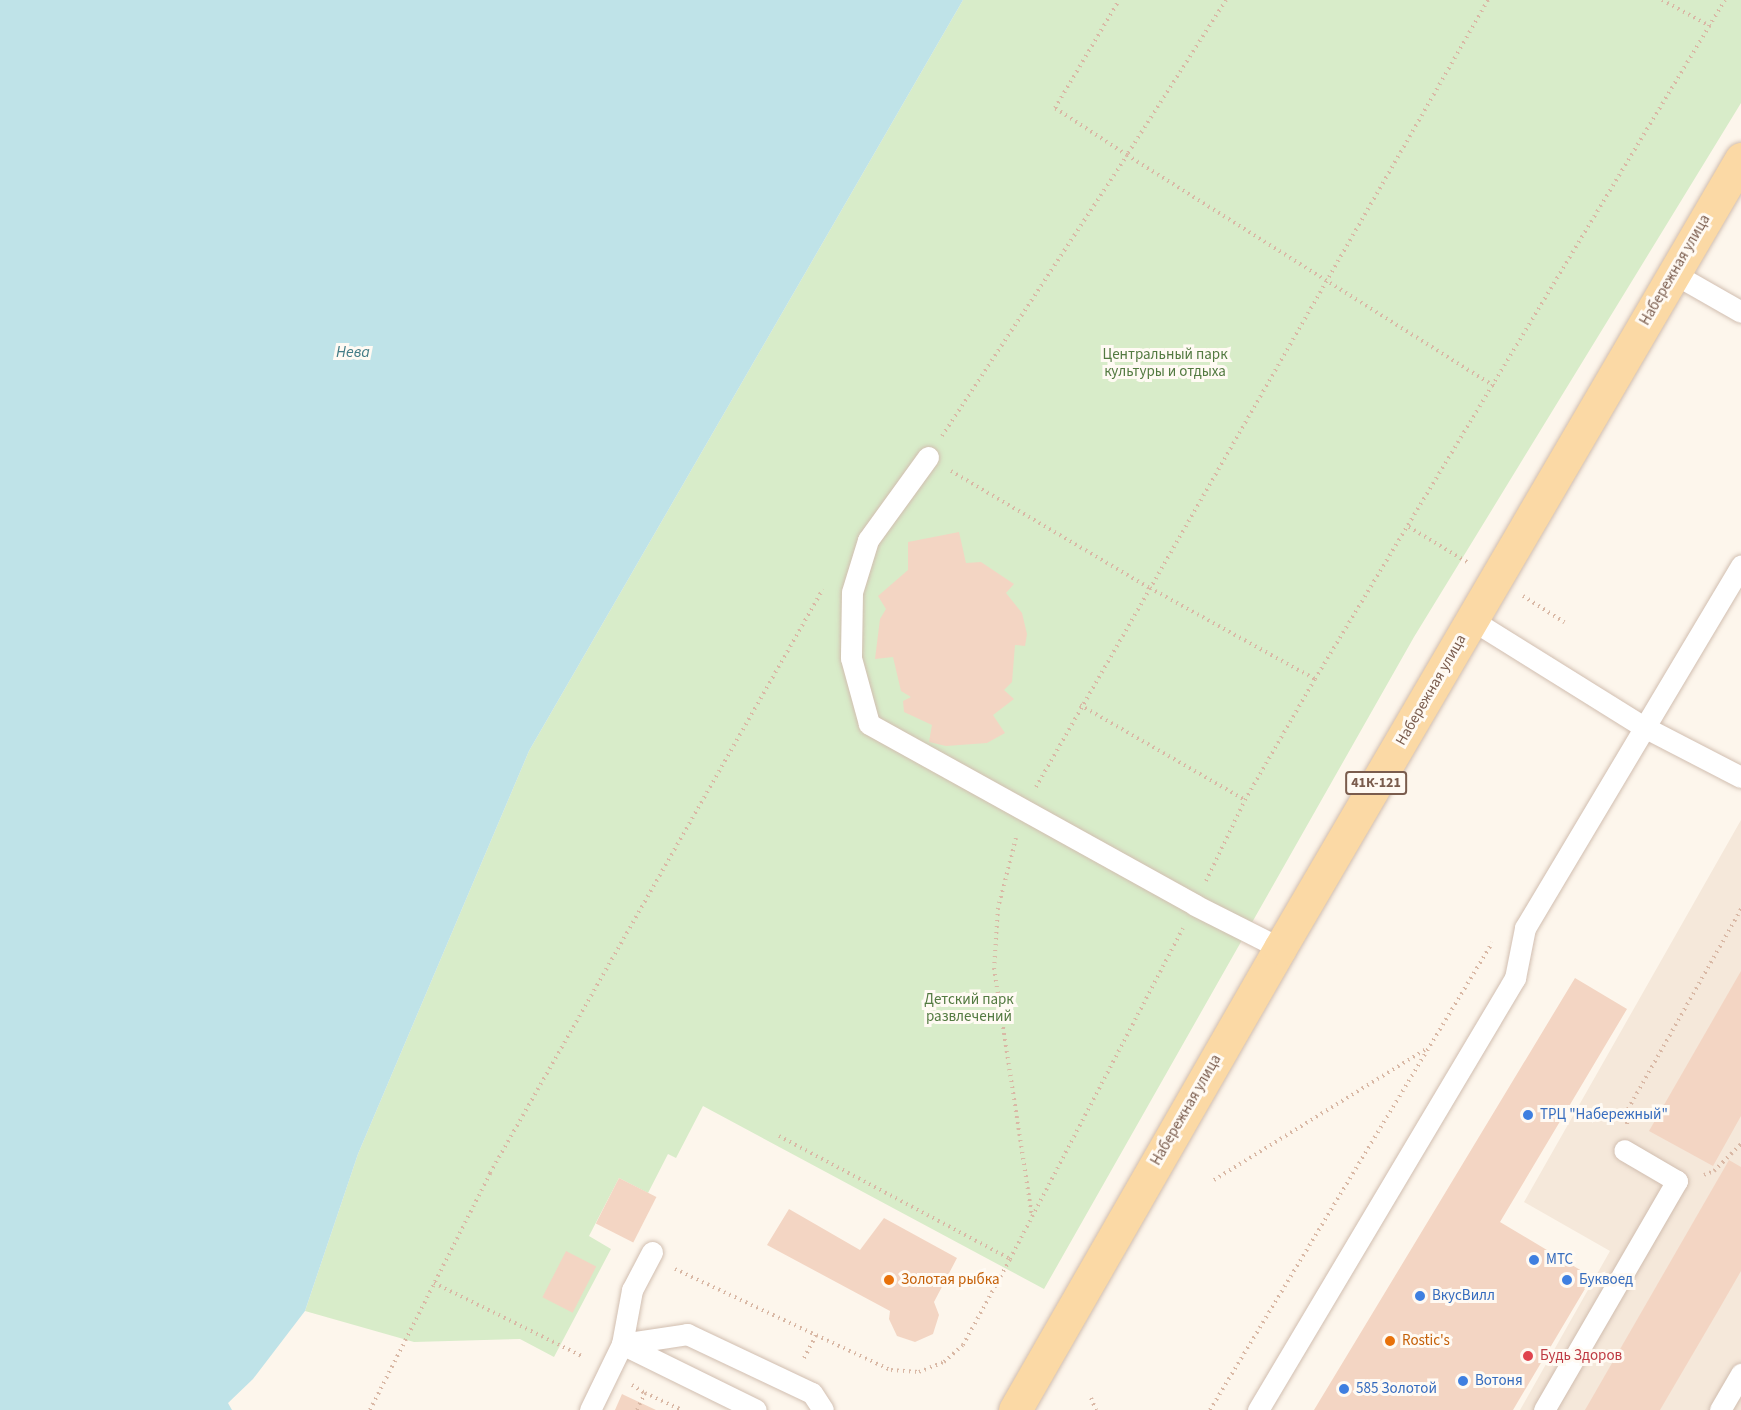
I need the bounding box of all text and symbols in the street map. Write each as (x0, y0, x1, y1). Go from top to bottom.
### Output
street label: Набережная улица (1636, 211, 1714, 329)
water label: Нева (336, 342, 370, 362)
park label: Центральный парк культуры и отдыха (1102, 345, 1228, 380)
street label: Набережная улица (1392, 631, 1470, 749)
road number: 41К-121 (1344, 772, 1408, 794)
park label: Детский парк развлечений (924, 990, 1014, 1025)
street label: Набережная улица (1147, 1051, 1225, 1169)
place label: ТРЦ "Набережный" (1540, 1106, 1668, 1124)
marker: ТРЦ "Набережный" (1521, 1108, 1535, 1122)
place label: МТС (1546, 1251, 1573, 1269)
marker: МТС (1527, 1253, 1541, 1267)
place label: Золотая рыбка (901, 1271, 1000, 1289)
place label: Буквоед (1579, 1271, 1633, 1289)
marker: Золотая рыбка (882, 1273, 896, 1287)
marker: Буквоед (1560, 1273, 1574, 1287)
place label: ВкусВилл (1432, 1287, 1495, 1305)
marker: ВкусВилл (1413, 1289, 1427, 1303)
place label: Rostic's (1402, 1332, 1450, 1350)
marker: Rostic's (1383, 1334, 1397, 1348)
place label: Будь Здоров (1540, 1347, 1622, 1365)
marker: Будь Здоров (1521, 1349, 1535, 1363)
place label: Вотоня (1475, 1372, 1523, 1390)
marker: Вотоня (1456, 1374, 1470, 1388)
place label: 585 Золотой (1356, 1380, 1437, 1398)
marker: 585 Золотой (1337, 1382, 1351, 1396)

